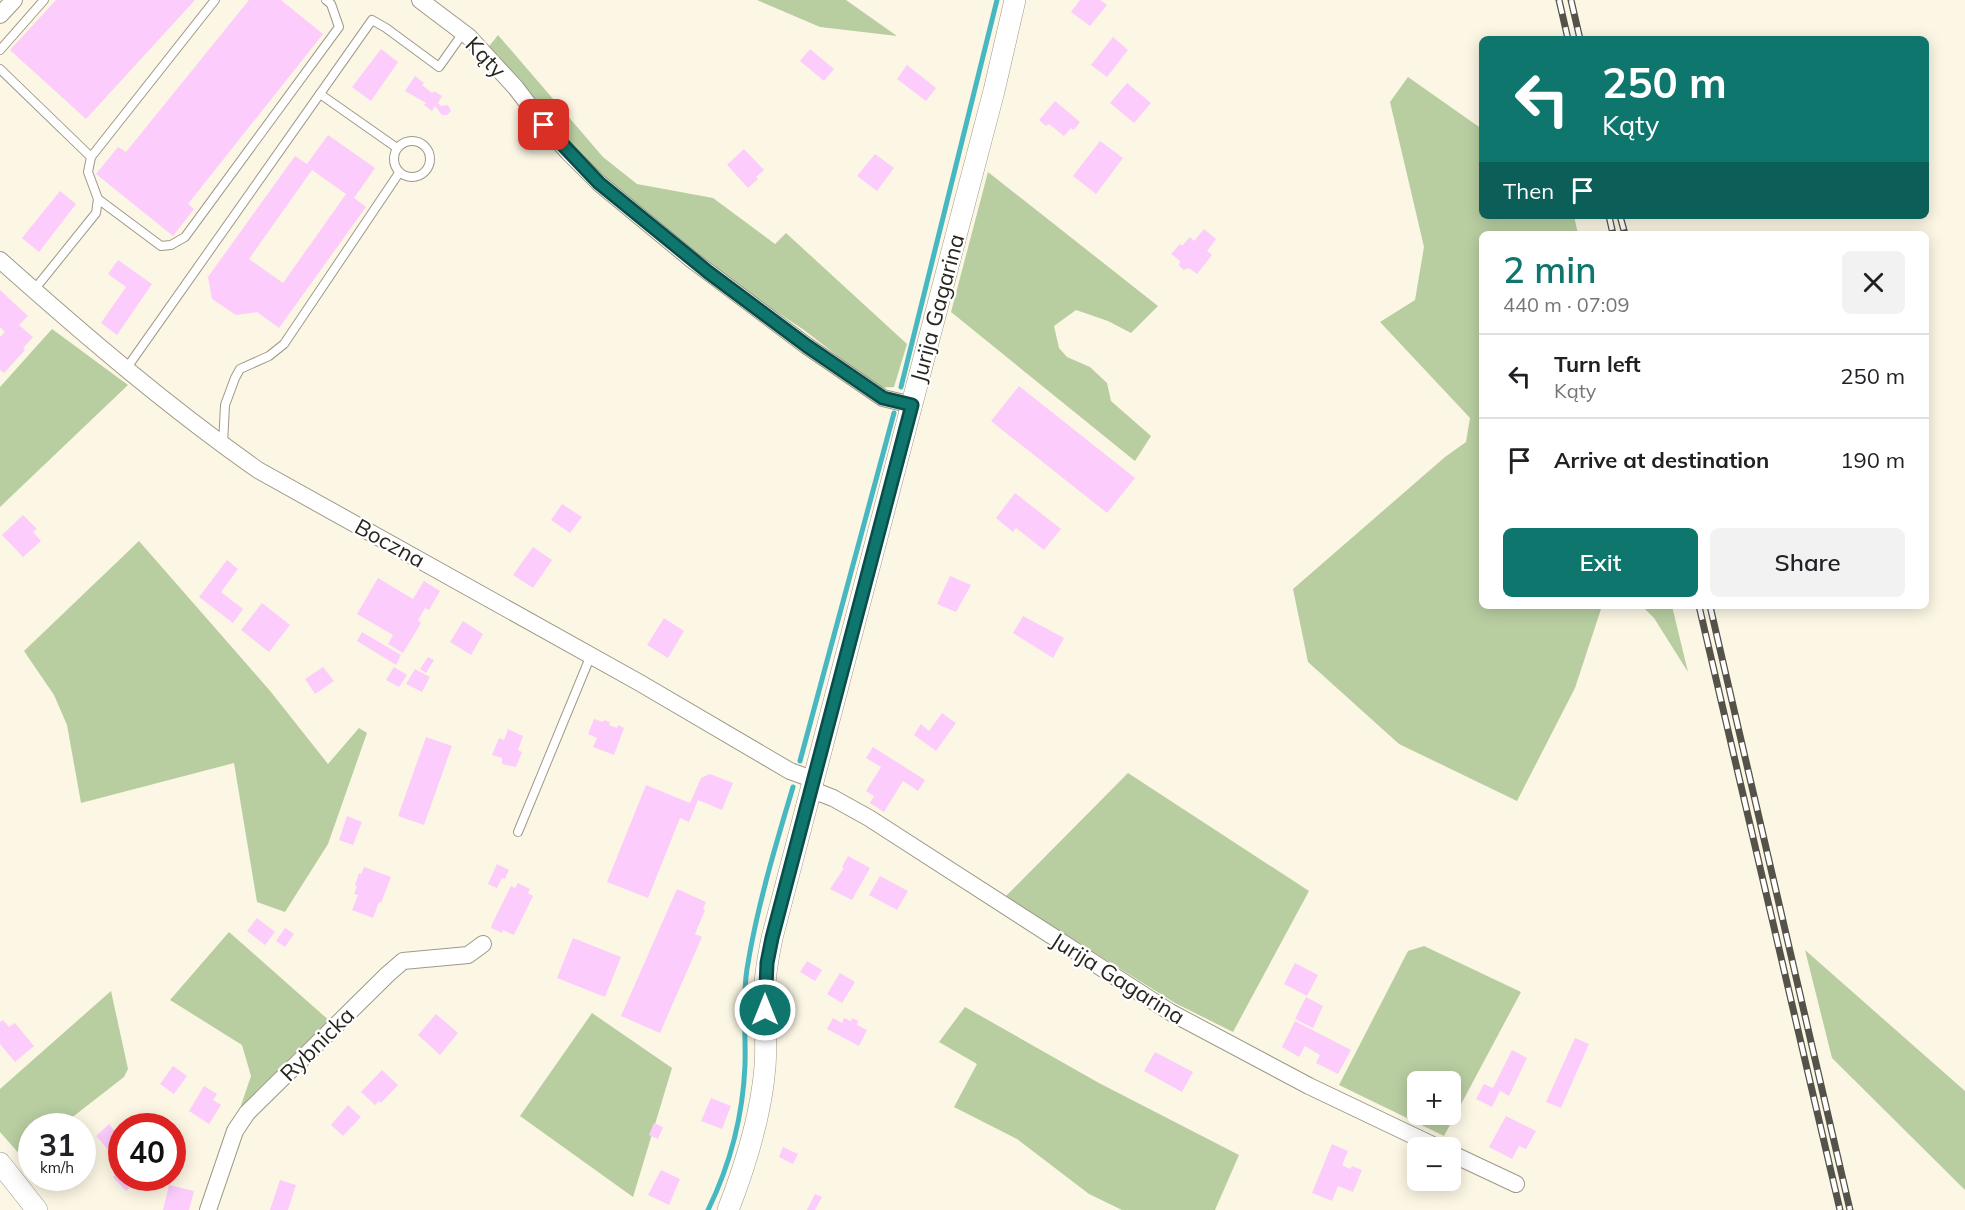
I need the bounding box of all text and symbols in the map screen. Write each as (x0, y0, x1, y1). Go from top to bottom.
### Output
street label: Kąty (460, 30, 513, 84)
text: 250 m (1602, 56, 1727, 109)
icon: left (1503, 60, 1581, 138)
pin (518, 99, 569, 150)
icon: arrive (527, 108, 560, 141)
text: Kąty (1602, 108, 1659, 142)
icon: arrive (1566, 174, 1599, 207)
text: Then (1503, 177, 1554, 205)
street label: Jurija Gagarina (904, 231, 970, 385)
text: 2 min (1503, 247, 1597, 292)
button: close (1842, 251, 1905, 314)
text: 440 m · 07:09 (1503, 292, 1629, 317)
text: Turn left (1554, 350, 1641, 378)
icon: left (1503, 360, 1536, 393)
text: 250 m (1840, 362, 1905, 390)
text: Kąty (1554, 378, 1596, 403)
icon: arrive (1503, 444, 1536, 477)
text: Arrive at destination (1554, 446, 1769, 474)
text: 190 m (1840, 446, 1905, 474)
street label: Boczna (350, 512, 430, 574)
button: Exit (1503, 528, 1698, 597)
button: Share (1710, 528, 1905, 597)
street label: Jurija Gagarina (1046, 926, 1190, 1030)
position arrow (733, 978, 797, 1042)
street label: Rybnicka (274, 1001, 360, 1087)
map controls (1407, 1071, 1461, 1191)
button: + (1407, 1071, 1461, 1125)
speed limit sign: 40 (108, 1113, 186, 1191)
text: 31 (39, 1126, 75, 1164)
button: − (1407, 1137, 1461, 1191)
text: km/h (40, 1158, 74, 1177)

